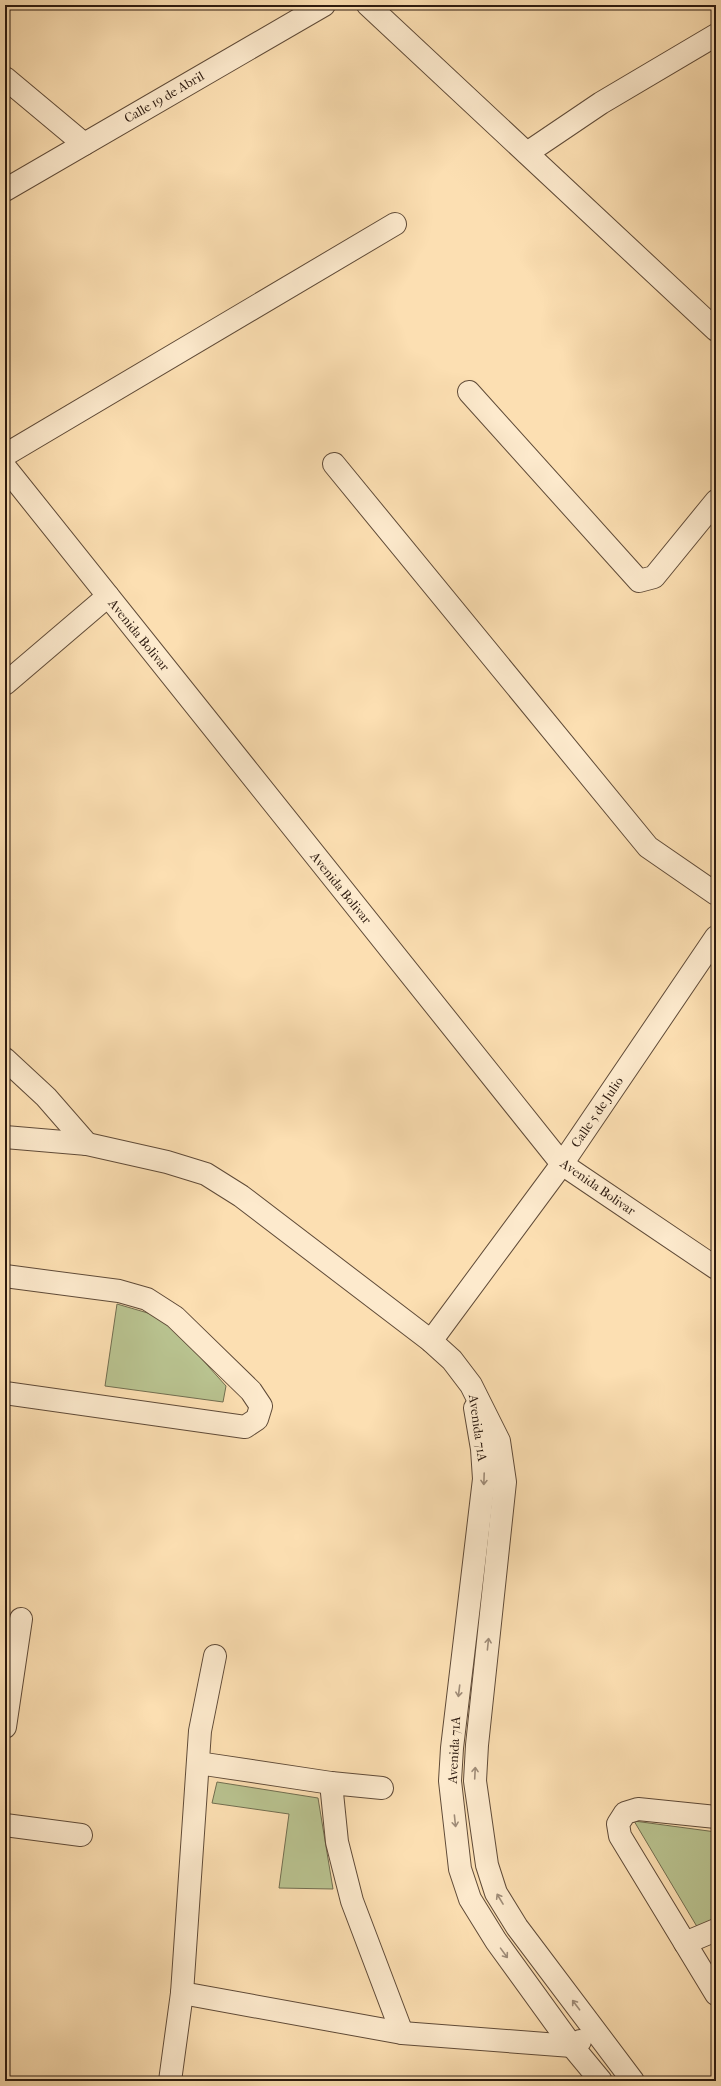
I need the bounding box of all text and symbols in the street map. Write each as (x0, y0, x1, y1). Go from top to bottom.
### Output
street label: Calle 19 de Abril (121, 68, 207, 126)
street label: Avenida Bolivar (105, 595, 173, 674)
street label: Avenida Bolivar (307, 848, 375, 927)
street label: Calle 5 de Julio (568, 1074, 626, 1150)
street label: Avenida Bolivar (557, 1155, 639, 1219)
street label: Avenida 71A (466, 1393, 490, 1463)
one-way arrow (480, 1472, 488, 1485)
one-way arrow (484, 1638, 491, 1651)
one-way arrow (455, 1684, 462, 1697)
street label: Avenida 71A (445, 1715, 463, 1785)
one-way arrow (471, 1767, 479, 1780)
one-way arrow (451, 1814, 459, 1827)
one-way arrow (496, 1893, 504, 1905)
one-way arrow (500, 1947, 508, 1958)
one-way arrow (572, 2000, 580, 2011)

